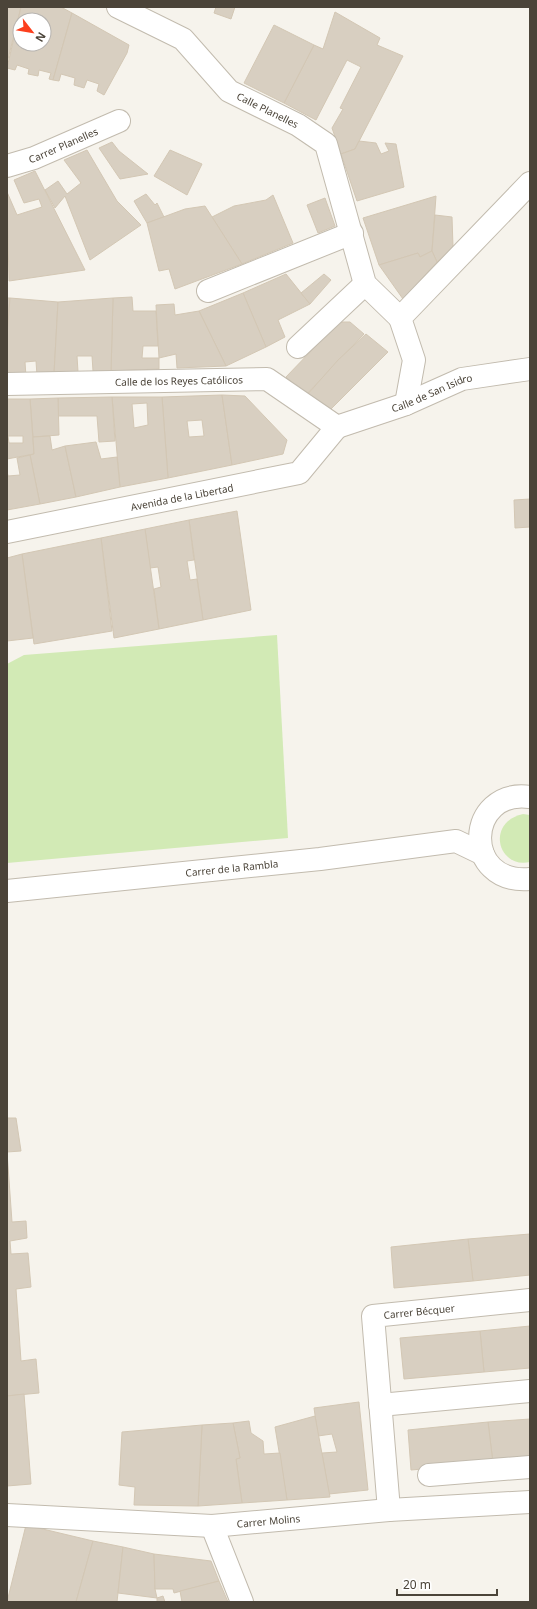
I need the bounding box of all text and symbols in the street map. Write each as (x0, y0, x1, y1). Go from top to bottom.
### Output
north arrow (12, 12, 52, 52)
text: N (32, 30, 50, 45)
street label: Calle Planelles (234, 89, 301, 131)
street label: Carrer Planelles (27, 124, 100, 166)
street label: Calle de San Isidro (389, 371, 473, 415)
street label: Calle de los Reyes Católicos (115, 372, 243, 389)
street label: Avenida de la Libertad (129, 480, 235, 514)
street label: Carrer de la Rambla (185, 856, 279, 880)
street label: Carrer Bécquer (383, 1301, 455, 1322)
street label: Carrer Molins (236, 1511, 301, 1531)
scale bar (397, 1571, 497, 1597)
text: 20 m (403, 1576, 431, 1593)

